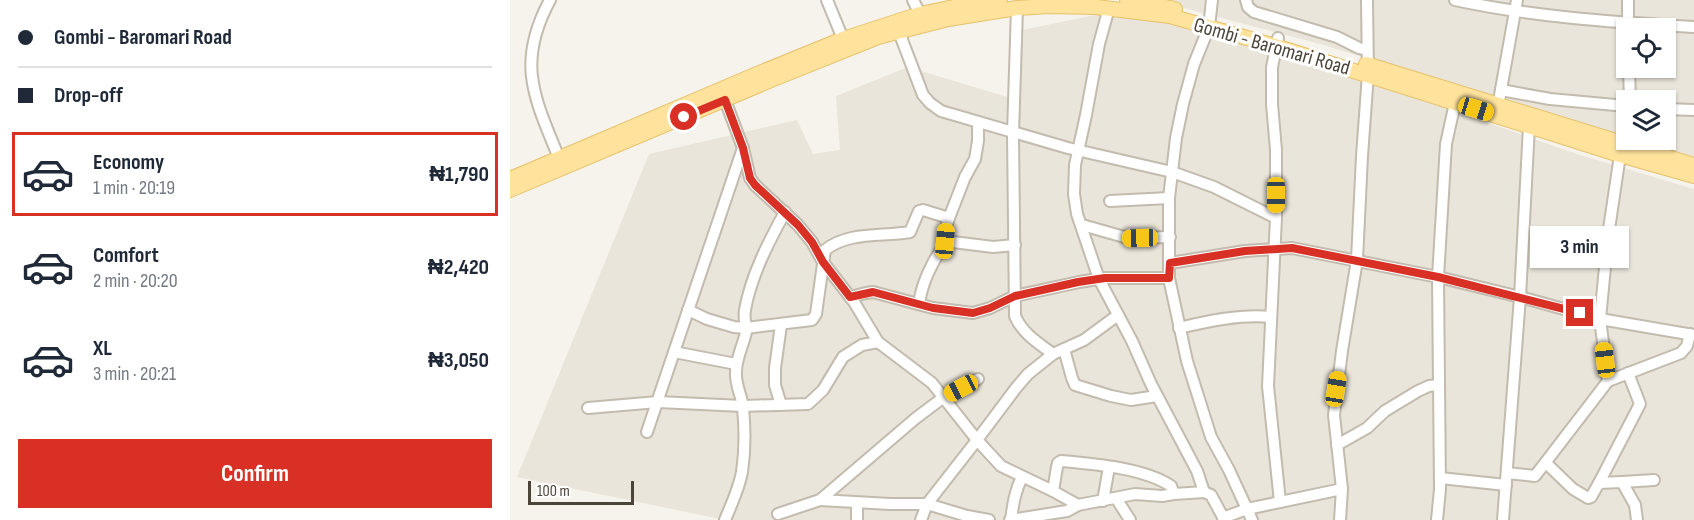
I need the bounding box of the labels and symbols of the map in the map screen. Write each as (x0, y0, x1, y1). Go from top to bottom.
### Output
street label: Gombi - Baromari Road (1191, 12, 1353, 81)
car (1456, 95, 1496, 123)
route start (670, 103, 697, 130)
car (1267, 177, 1285, 213)
car (934, 222, 956, 260)
callout: 3 min (1530, 226, 1630, 268)
car (1122, 229, 1158, 247)
route end (1566, 299, 1593, 326)
car (1594, 341, 1616, 379)
car (1324, 370, 1348, 408)
car (941, 372, 981, 404)
scale bar (528, 478, 634, 506)

